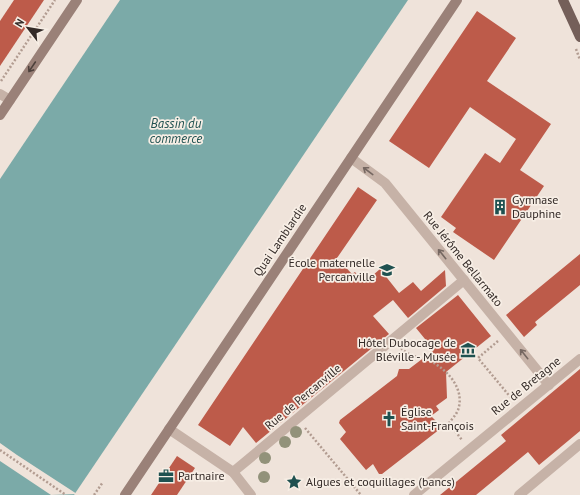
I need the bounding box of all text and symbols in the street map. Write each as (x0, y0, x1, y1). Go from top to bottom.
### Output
north arrow (8, 8, 48, 48)
text: N (12, 16, 27, 30)
one-way arrow (28, 62, 36, 73)
water label: Bassin du commerce (150, 115, 202, 147)
one-way arrow (362, 166, 373, 175)
place label: Gymnase Dauphine (512, 192, 561, 221)
building icon: Gymnase Dauphine (491, 198, 509, 216)
street label: Quai Lamblardie (250, 200, 309, 279)
street label: Rue Jérôme Bellarmato (420, 208, 506, 309)
one-way arrow (438, 248, 446, 259)
place label: École maternelle Percanville (289, 255, 375, 284)
school or university icon: École maternelle Percanville (378, 261, 396, 279)
place label: Hôtel Dubocage de Bléville - Musée (358, 335, 456, 364)
museum icon: Hôtel Dubocage de Bléville - Musée (459, 341, 477, 359)
one-way arrow (520, 349, 528, 360)
street label: Rue de Bretagne (488, 353, 563, 418)
street label: Rue de Percanville (261, 360, 344, 433)
place label: Église Saint-François (401, 404, 474, 433)
church icon: Église Saint-François (380, 410, 398, 428)
office icon: Partnaire (157, 467, 175, 485)
place label: Partnaire (178, 468, 225, 483)
place icon: Algues et coquillages (bancs) (285, 473, 303, 491)
place label: Algues et coquillages (bancs) (306, 474, 455, 489)

